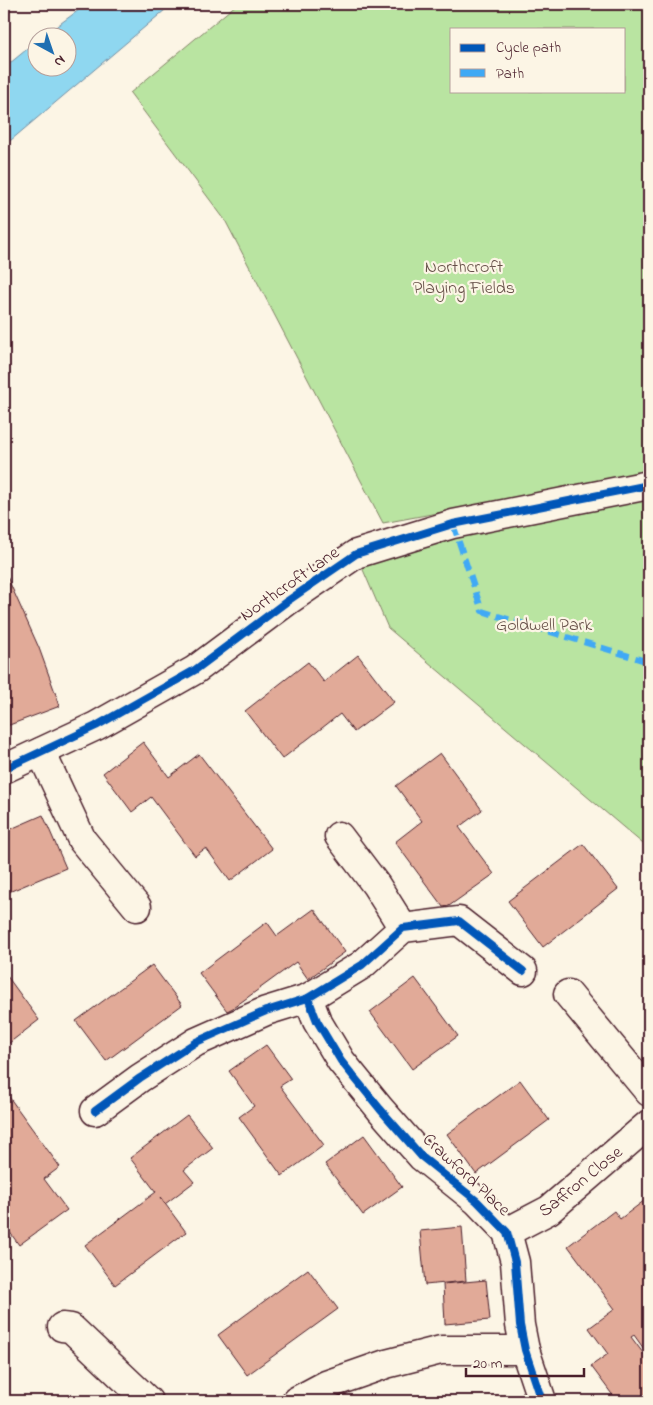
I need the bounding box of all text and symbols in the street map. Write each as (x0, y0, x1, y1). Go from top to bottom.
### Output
north arrow (28, 28, 78, 78)
legend (450, 28, 626, 92)
text: Cycle path (496, 37, 561, 60)
text: N (49, 50, 70, 72)
text: Path (496, 63, 524, 85)
park label: Northcroft Playing Fields (413, 255, 515, 303)
street label: Northcroft Lane (235, 540, 346, 629)
park label: Goldwell Park (496, 613, 592, 639)
street label: Crawford Place (416, 1128, 516, 1224)
street label: Saffron Close (534, 1140, 630, 1225)
scale bar (466, 1345, 583, 1377)
text: 20 m (473, 1353, 503, 1375)

